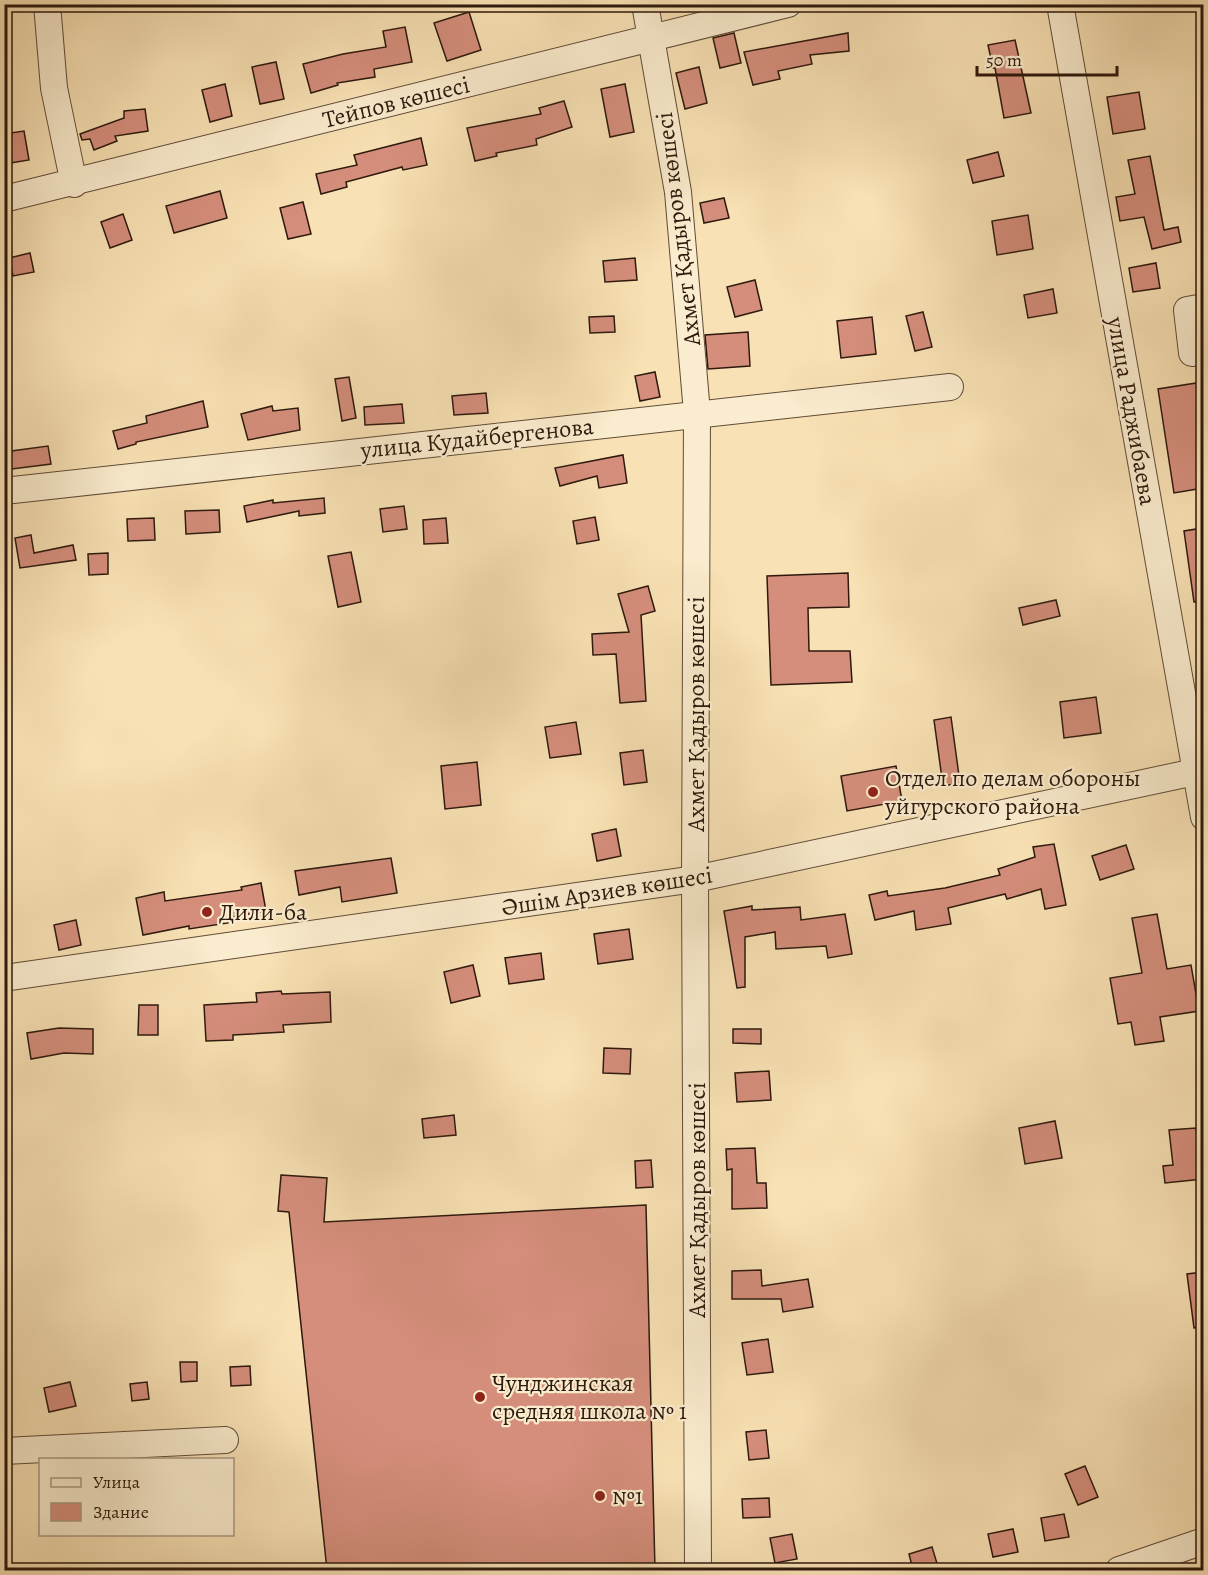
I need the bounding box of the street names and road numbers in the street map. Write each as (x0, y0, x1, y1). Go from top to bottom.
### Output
street label: Тейпов көшесі (319, 68, 473, 136)
street label: Ахмет Қадыров көшесі (648, 110, 708, 349)
street label: улица Раджибаева (1100, 313, 1164, 508)
street label: улица Кудайбергенова (358, 410, 595, 466)
street label: Ахмет Қадыров көшесі (680, 596, 712, 833)
street label: Әшім Арзиев көшесі (499, 859, 715, 923)
street label: Ахмет Қадыров көшесі (681, 1082, 713, 1319)

